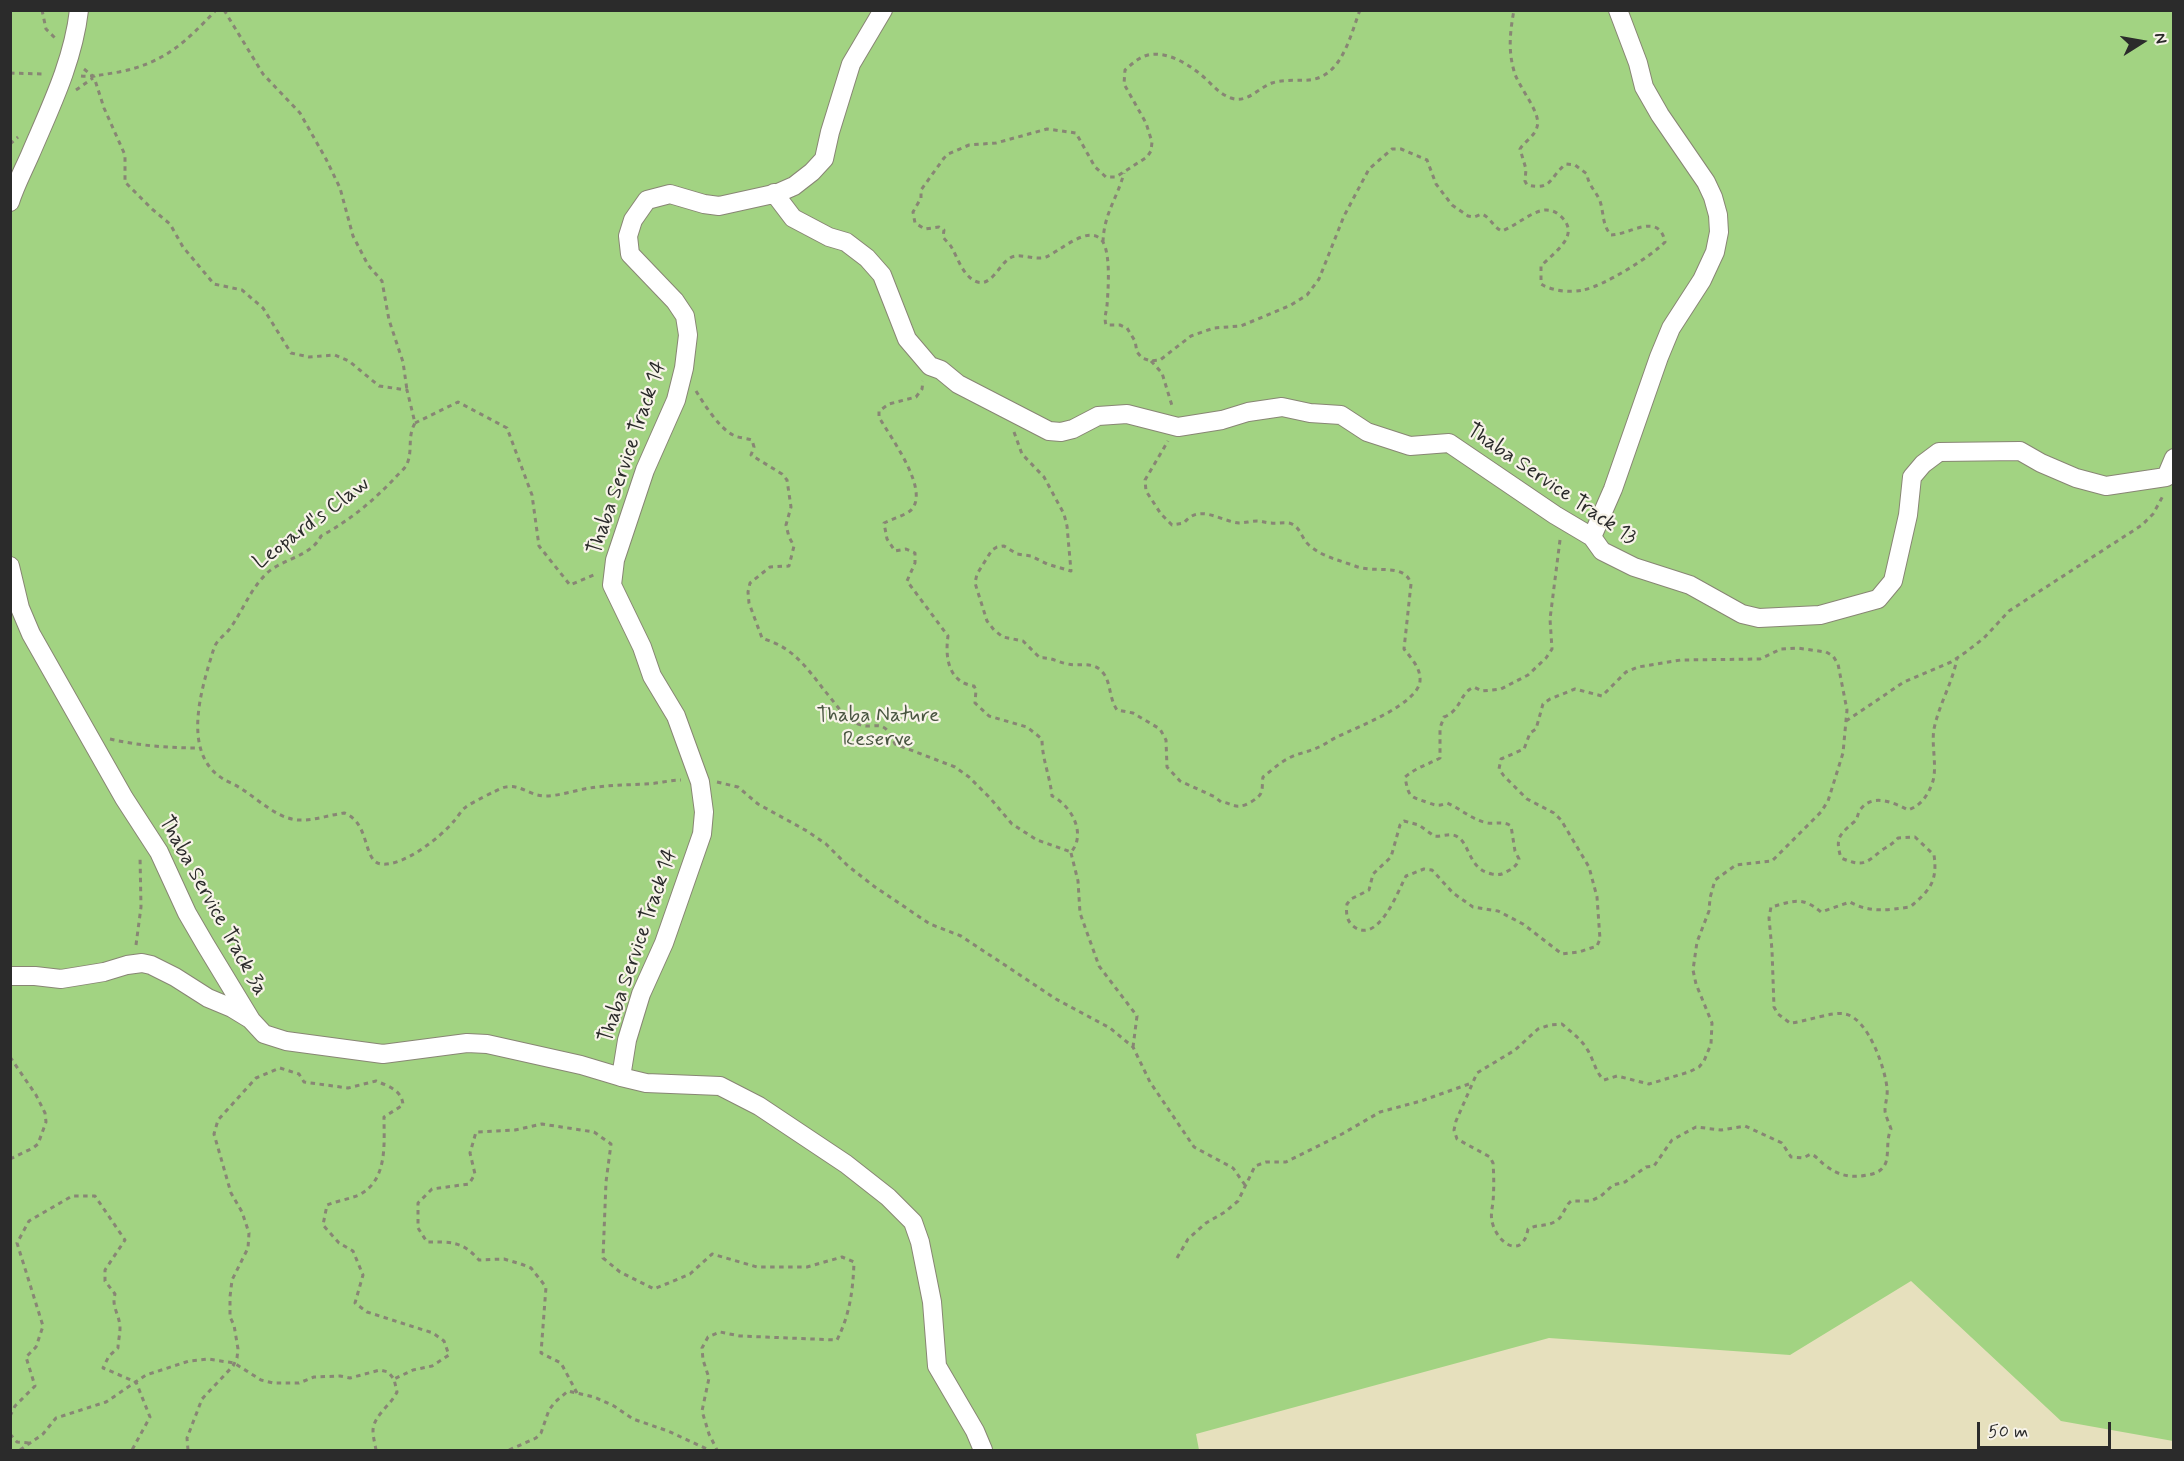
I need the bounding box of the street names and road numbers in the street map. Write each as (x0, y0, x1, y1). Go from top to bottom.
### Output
street label: Thaba Service Track 14 (583, 358, 673, 558)
street label: Thaba Service Track 13 (1461, 419, 1641, 551)
street label: Leopard's Claw (249, 472, 375, 576)
street label: Thaba Service Track 3a (152, 812, 272, 1000)
street label: Thaba Service Track 14 (594, 846, 684, 1046)

